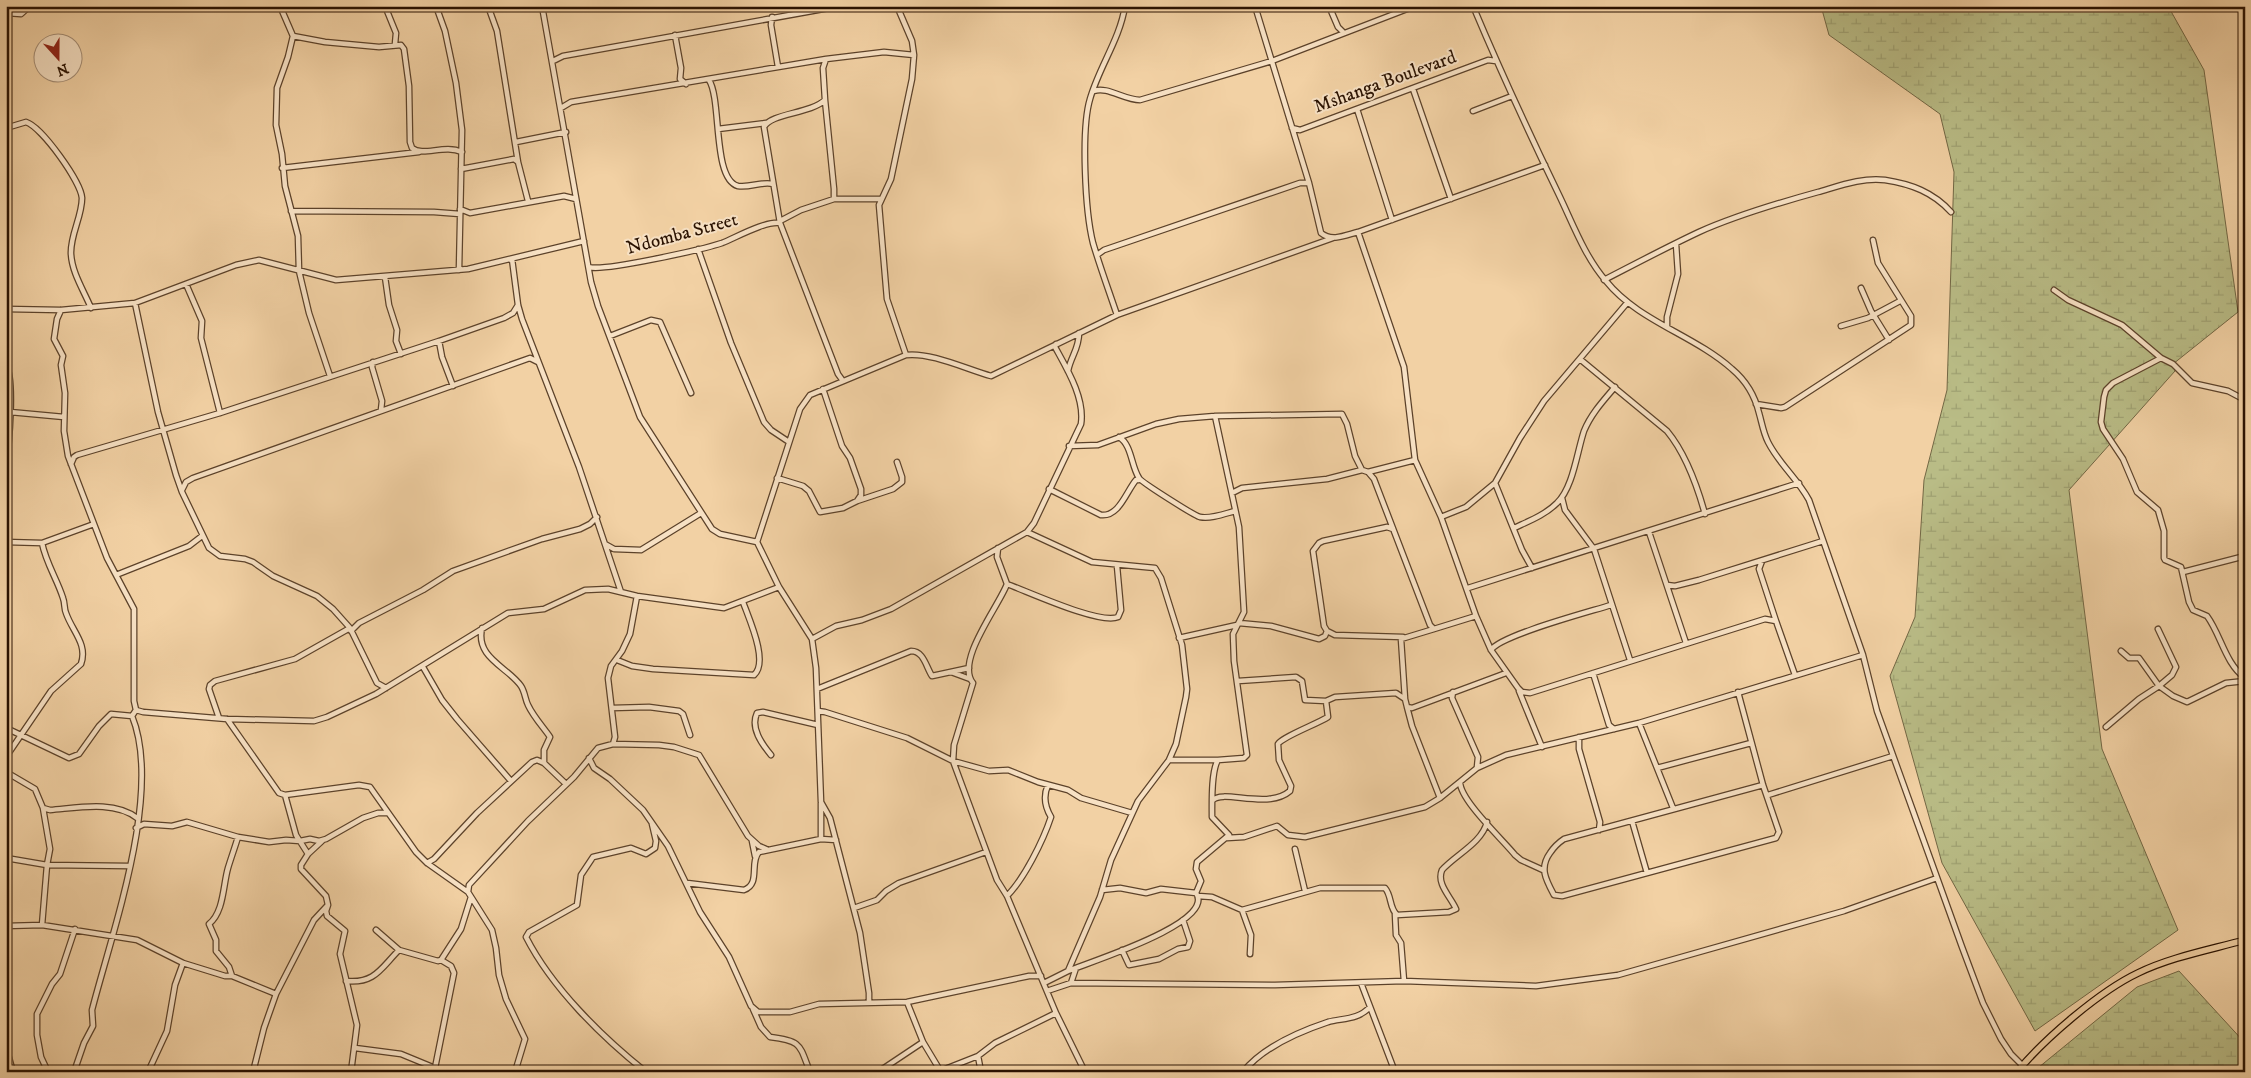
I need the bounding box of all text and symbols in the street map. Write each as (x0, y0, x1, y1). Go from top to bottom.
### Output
north arrow (32, 32, 82, 82)
street label: Mshanga Boulevard (1311, 45, 1460, 118)
text: N (53, 59, 71, 80)
street label: Ndomba Street (624, 208, 740, 260)

